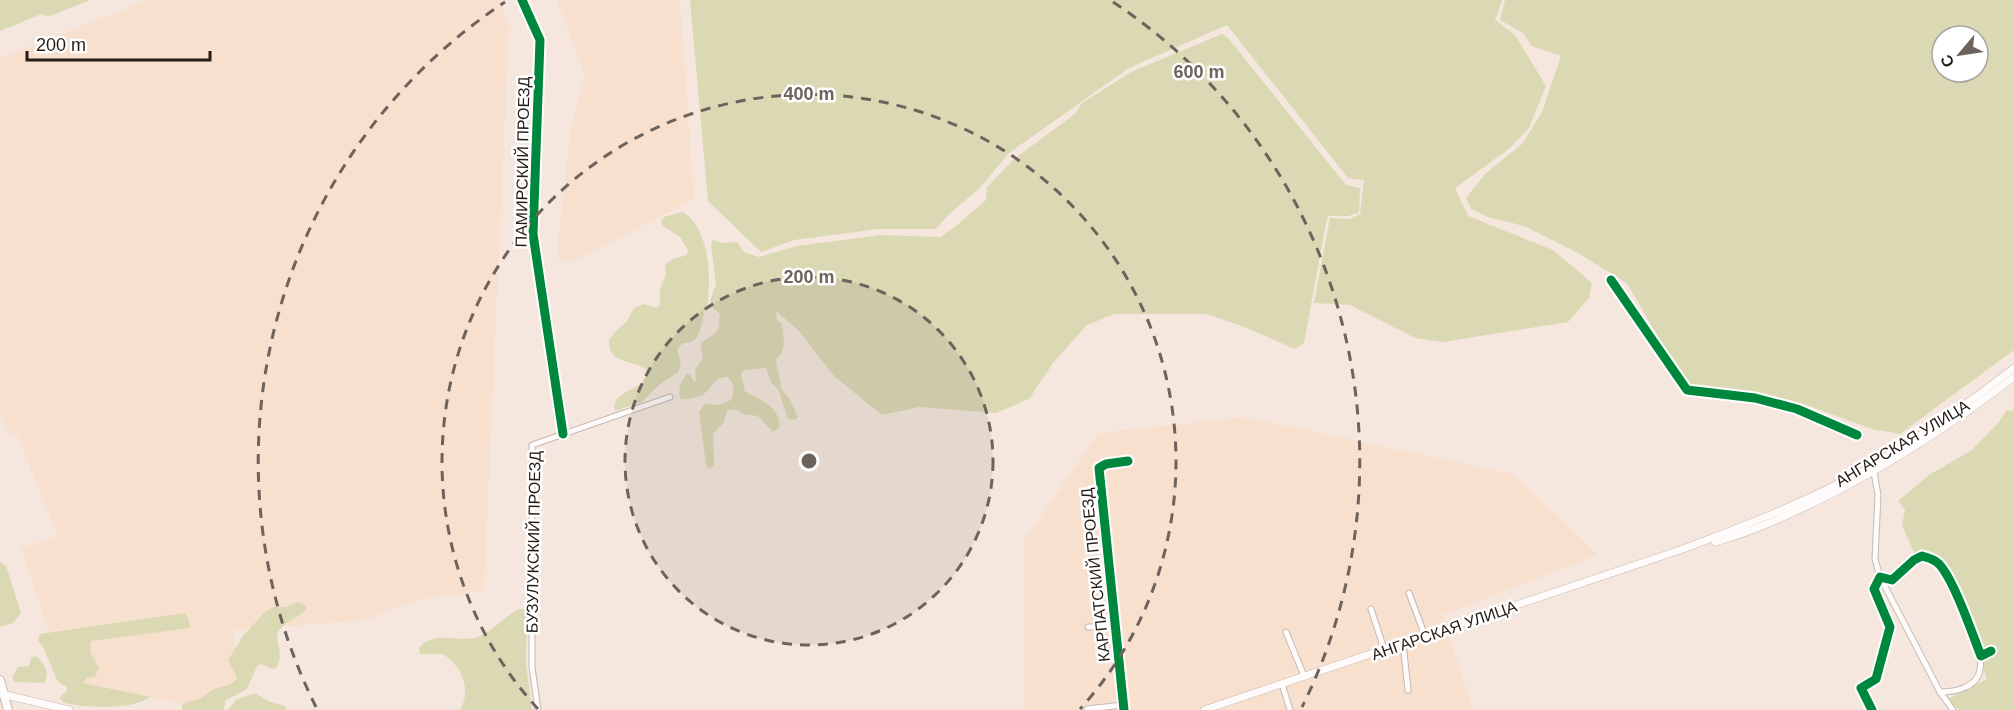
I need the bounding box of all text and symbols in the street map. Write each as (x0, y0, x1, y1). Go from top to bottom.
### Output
scale bar (27, 24, 210, 62)
north arrow (1930, 24, 1990, 84)
text: 200 m (36, 35, 86, 55)
text: С (1937, 51, 1958, 70)
text: 600 m (1173, 62, 1225, 82)
street label: ПАМИРСКИЙ ПРОЕЗД (512, 76, 532, 248)
text: 400 m (783, 84, 835, 104)
text: 200 m (783, 267, 835, 287)
street label: АНГАРСКАЯ УЛИЦА (1832, 397, 1972, 490)
street label: БУЗУЛУКСКИЙ ПРОЕЗД (522, 451, 544, 633)
centre of rings (799, 451, 819, 471)
street label: КАРПАТСКИЙ ПРОЕЗД (1077, 487, 1113, 663)
street label: АНГАРСКАЯ УЛИЦА (1369, 597, 1519, 663)

